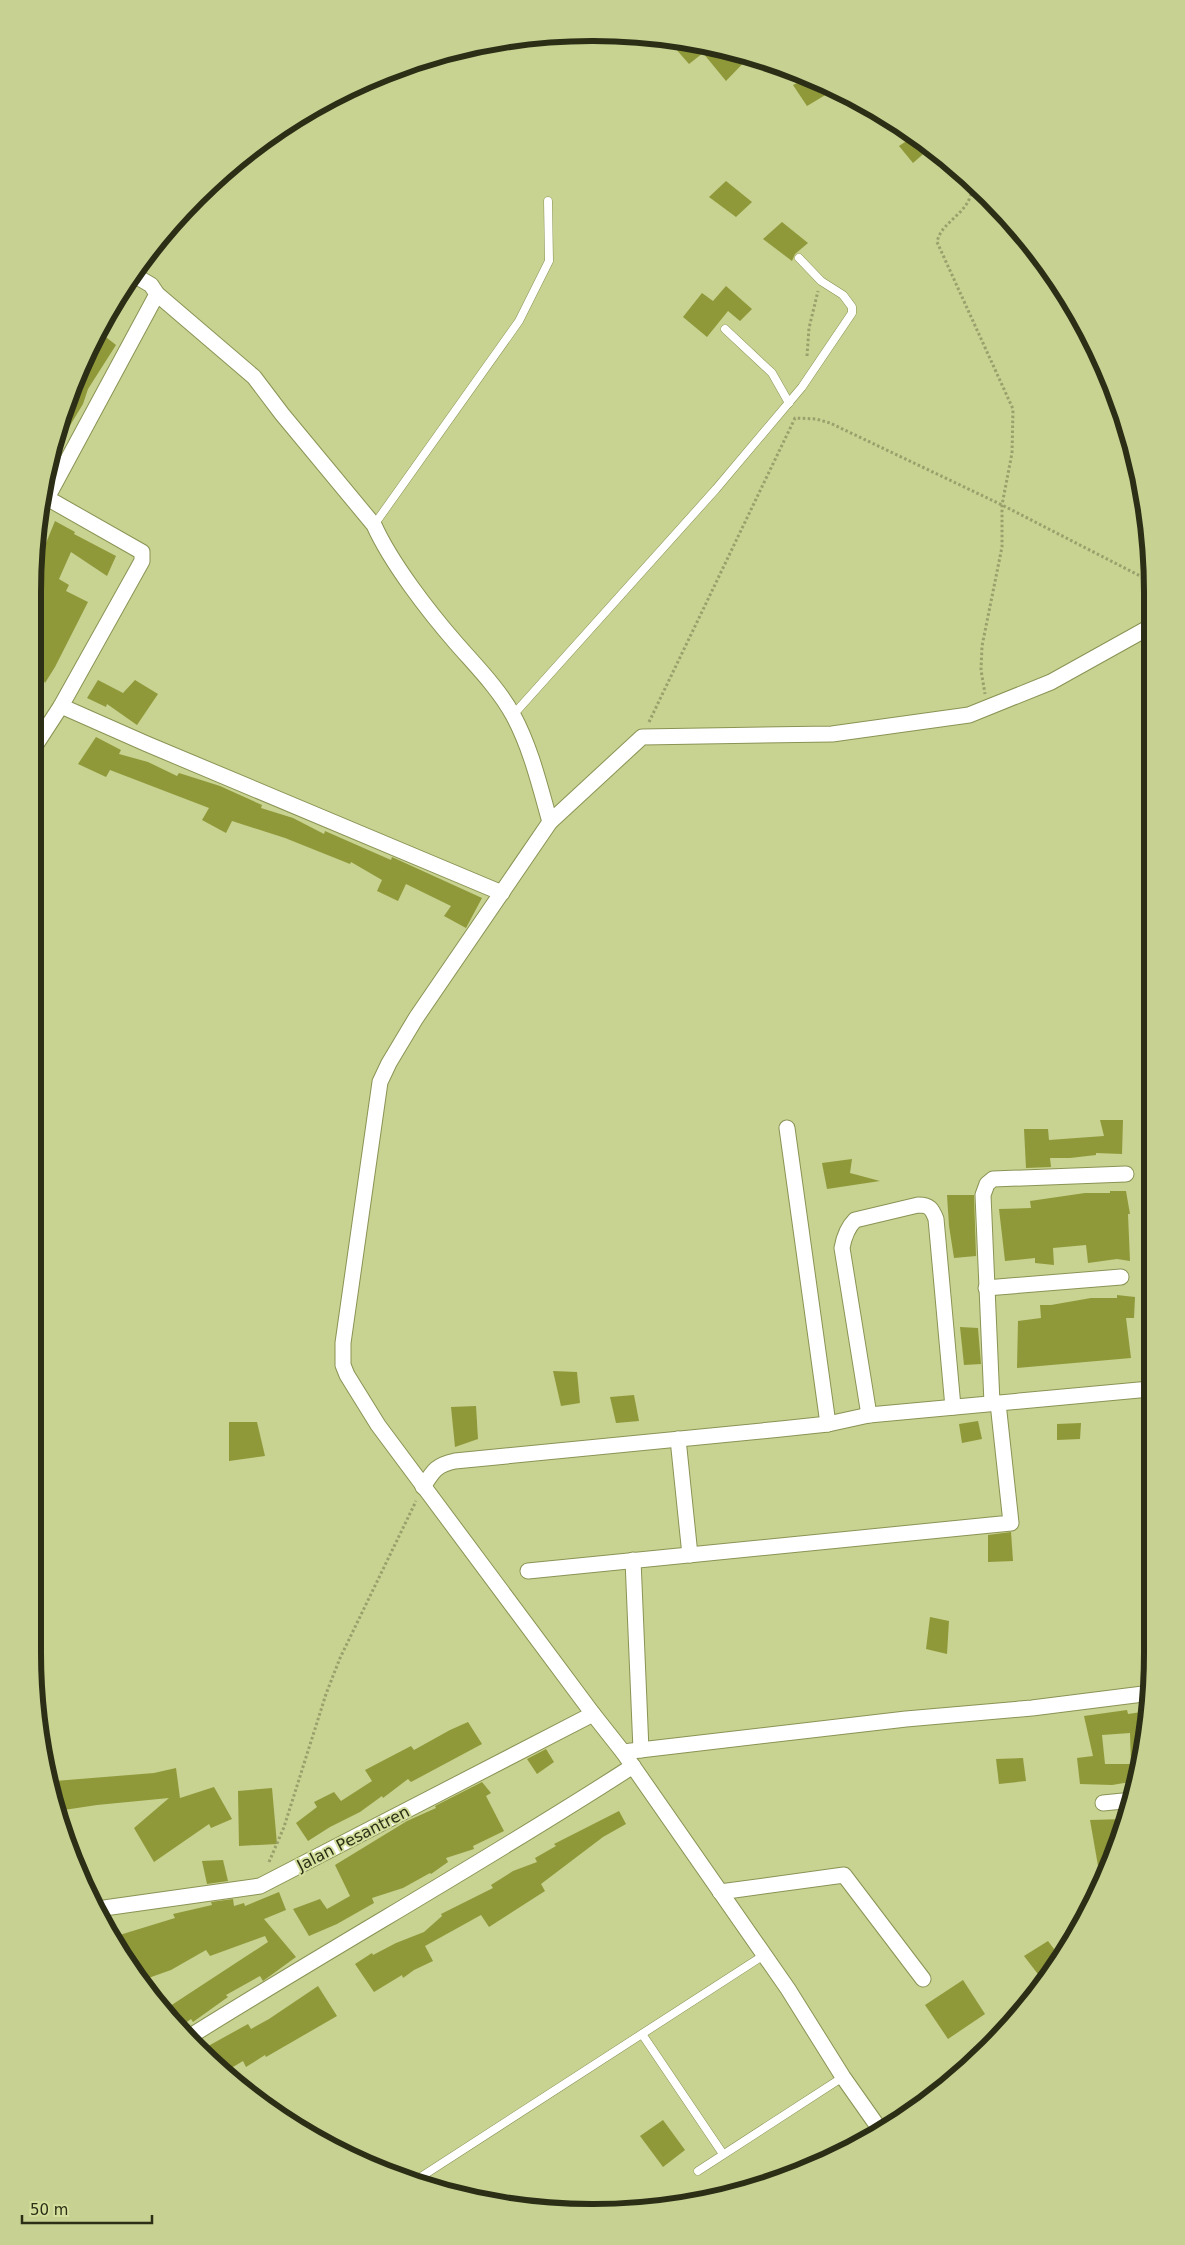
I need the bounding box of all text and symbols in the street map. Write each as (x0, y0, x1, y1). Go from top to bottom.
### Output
street label: Jalan Pesantren (293, 1802, 413, 1875)
scale bar (22, 2192, 152, 2224)
text: 50 m (30, 2201, 68, 2219)

